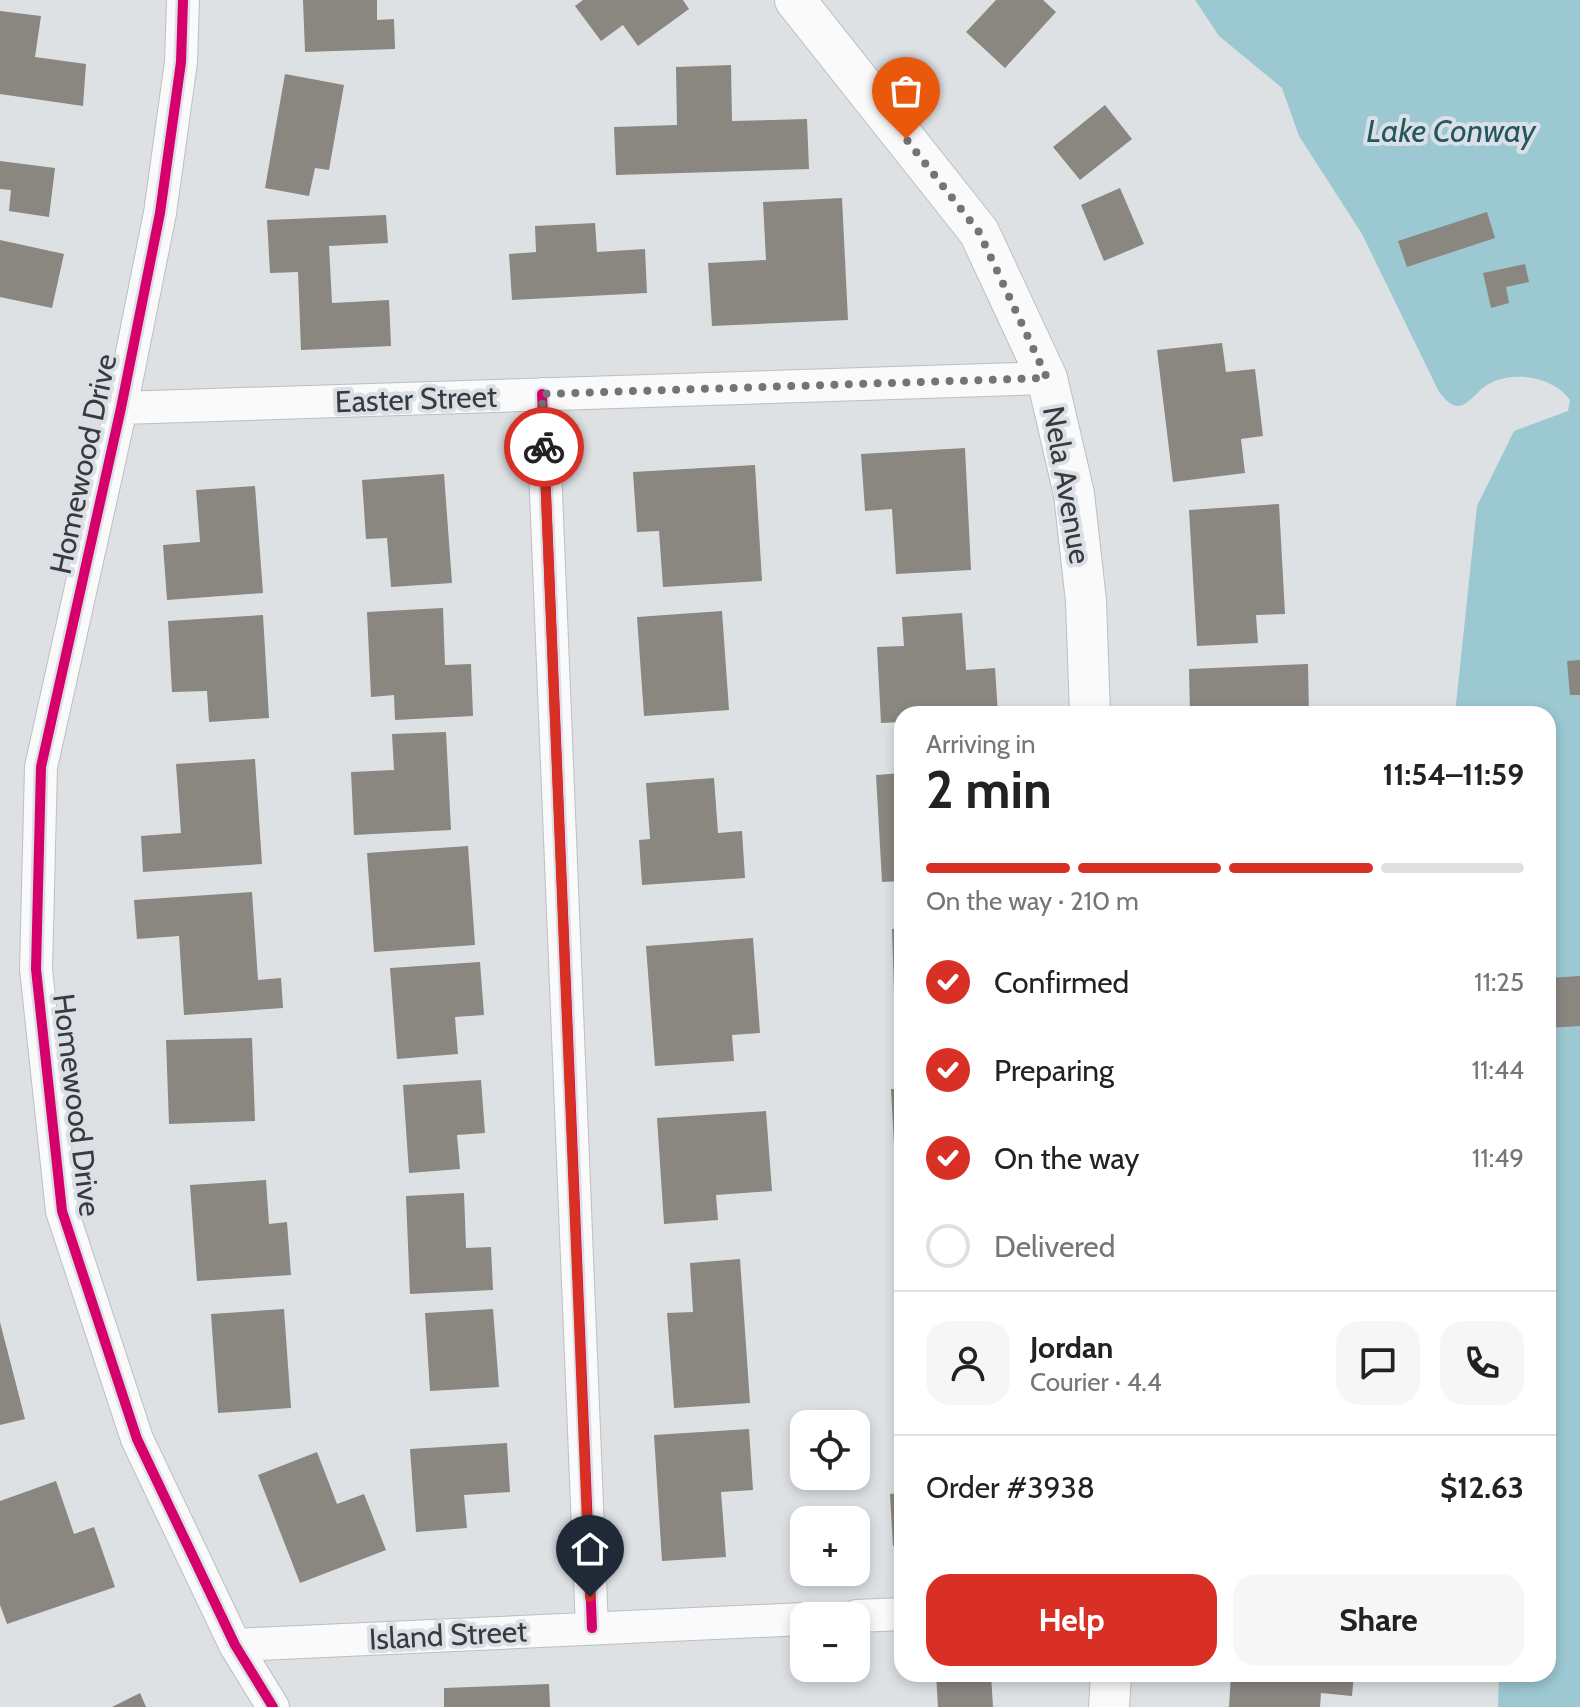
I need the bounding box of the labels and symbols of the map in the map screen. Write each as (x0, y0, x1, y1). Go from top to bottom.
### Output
pin (872, 57, 940, 139)
water label: Lake Conway (1366, 111, 1537, 150)
street label: Homewood Drive (42, 350, 124, 578)
street label: Easter Street (334, 378, 498, 420)
street label: Nela Avenue (1035, 403, 1099, 567)
courier (504, 407, 584, 487)
street label: Homewood Drive (45, 991, 109, 1219)
pin (556, 1515, 624, 1597)
street label: Island Street (368, 1612, 528, 1658)

